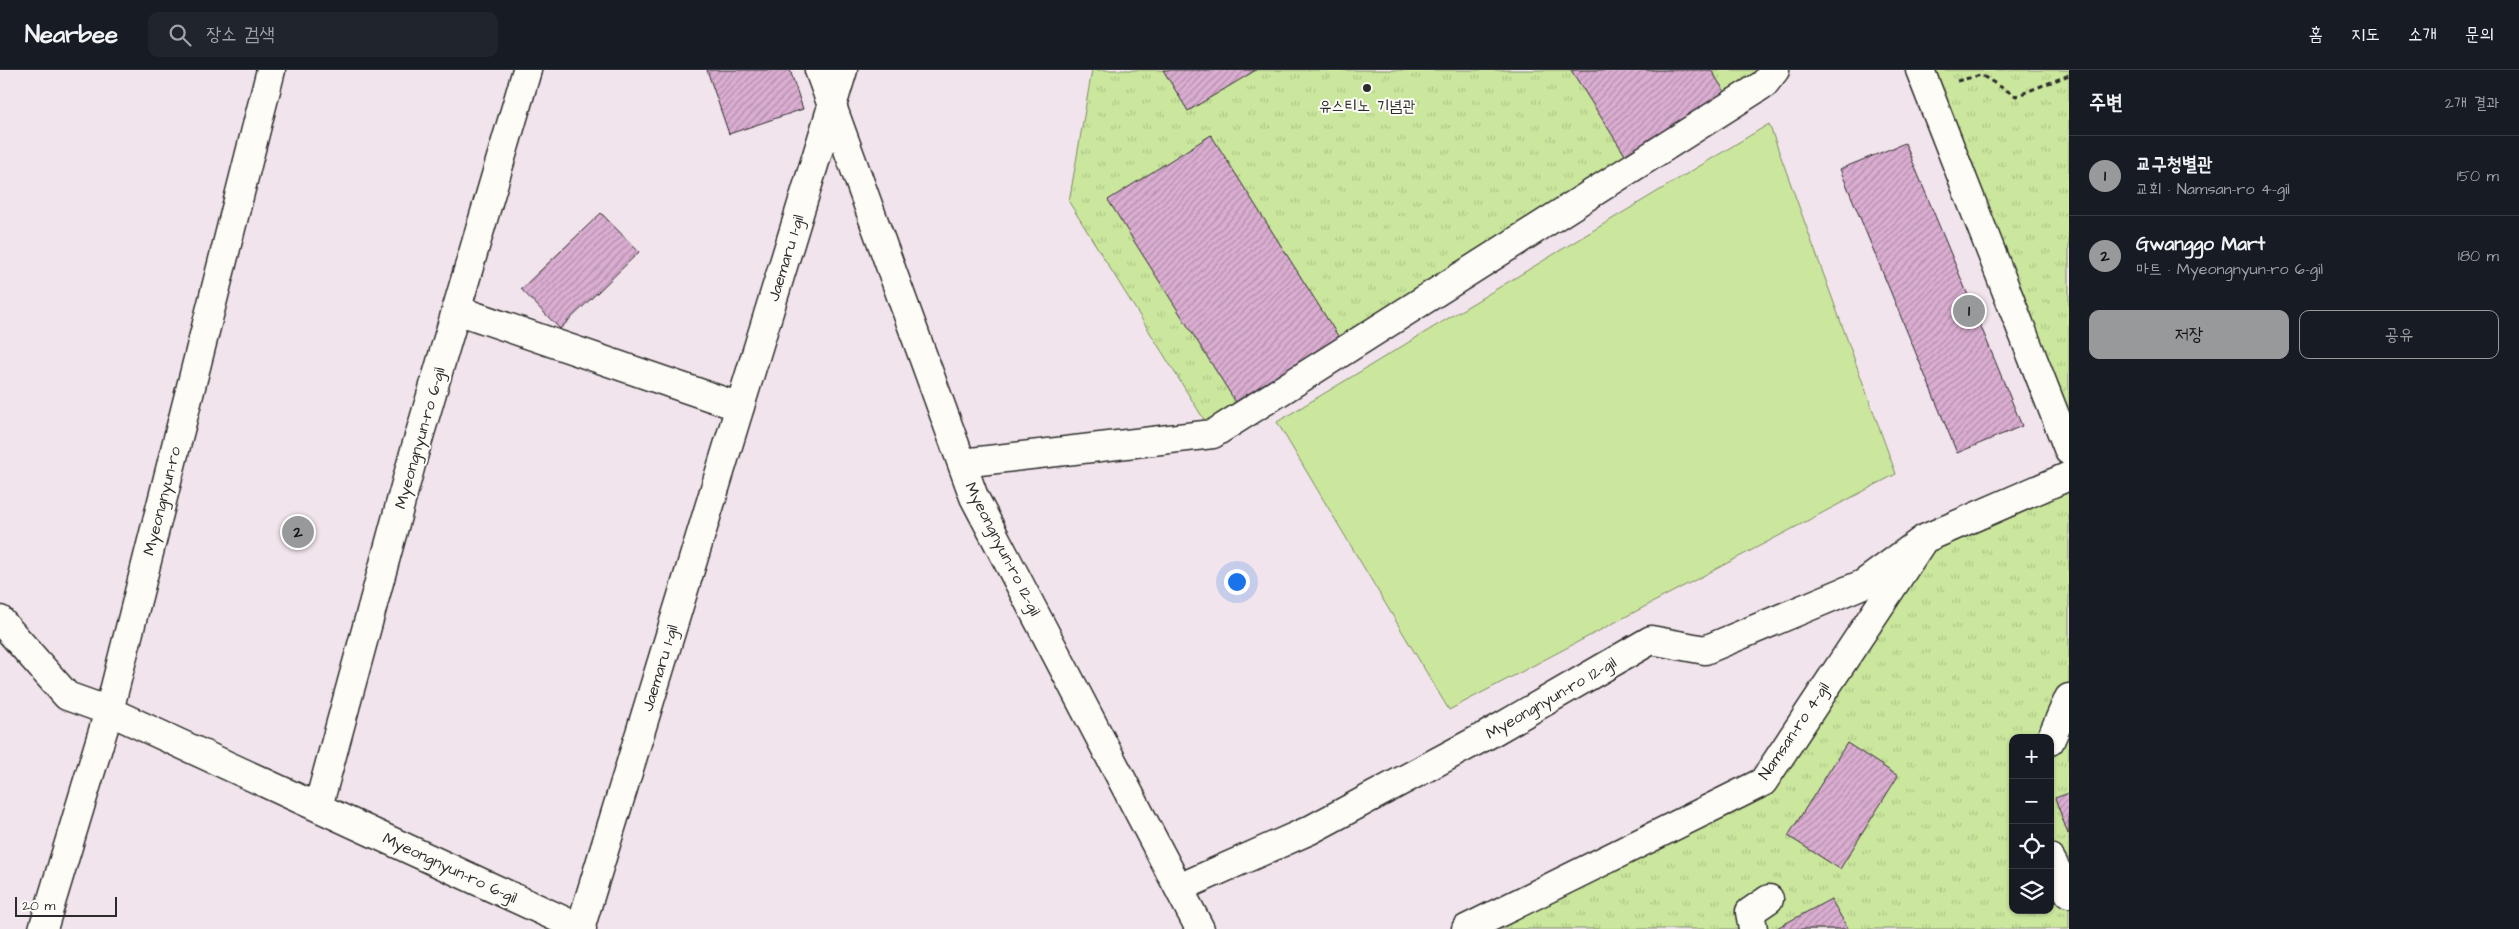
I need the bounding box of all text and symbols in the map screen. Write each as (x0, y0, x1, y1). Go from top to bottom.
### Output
search box (148, 12, 498, 57)
text: Nearbee (25, 18, 118, 52)
icon: search (166, 21, 194, 49)
text: 장소 검색 (206, 21, 275, 48)
text: 홈 (2309, 22, 2323, 47)
text: 지도 (2351, 22, 2380, 47)
text: 소개 (2408, 22, 2437, 47)
text: 문의 (2465, 22, 2494, 47)
marker: 유스티노 기념관 (1361, 82, 1373, 94)
text: 주변 (2089, 88, 2123, 117)
text: 2개 결과 (2445, 92, 2499, 114)
place label: 유스티노 기념관 (1319, 95, 1415, 117)
text: 교구청별관 (2136, 151, 2212, 178)
text: 1 (2104, 165, 2106, 187)
text: 150 m (2457, 165, 2499, 187)
text: 교회 · Namsan-ro 4-gil (2136, 178, 2290, 200)
street label: Jaemaru 1-gil (762, 212, 811, 304)
text: Gwanggo Mart (2136, 231, 2265, 258)
text: 2 (2100, 245, 2110, 267)
text: 180 m (2458, 245, 2499, 267)
text: 마트 · Myeongnyun-ro 6-gil (2136, 258, 2323, 280)
pin: 1 (1953, 292, 1985, 330)
button: 저장 (2089, 310, 2289, 359)
button: 공유 (2299, 310, 2499, 359)
street label: Myeongnyun-ro 6-gil (389, 365, 452, 512)
street label: Myeongnyun-ro (138, 444, 187, 558)
street label: Myeongnyun-ro 12-gil (959, 478, 1046, 620)
pin: 2 (282, 513, 314, 551)
your location (1224, 569, 1250, 595)
street label: Jaemaru 1-gil (636, 622, 685, 714)
street label: Myeongnyun-ro 12-gil (1482, 652, 1621, 745)
street label: Namsan-ro 4-gil (1753, 678, 1836, 785)
map controls (2009, 734, 2054, 914)
button: + (2009, 734, 2054, 779)
button: − (2009, 779, 2054, 824)
button: locate (2009, 824, 2054, 869)
street label: Myeongnyun-ro 6-gil (379, 827, 521, 910)
button: layers (2009, 869, 2054, 914)
scale bar (15, 894, 118, 917)
text: 20 m (22, 896, 55, 916)

